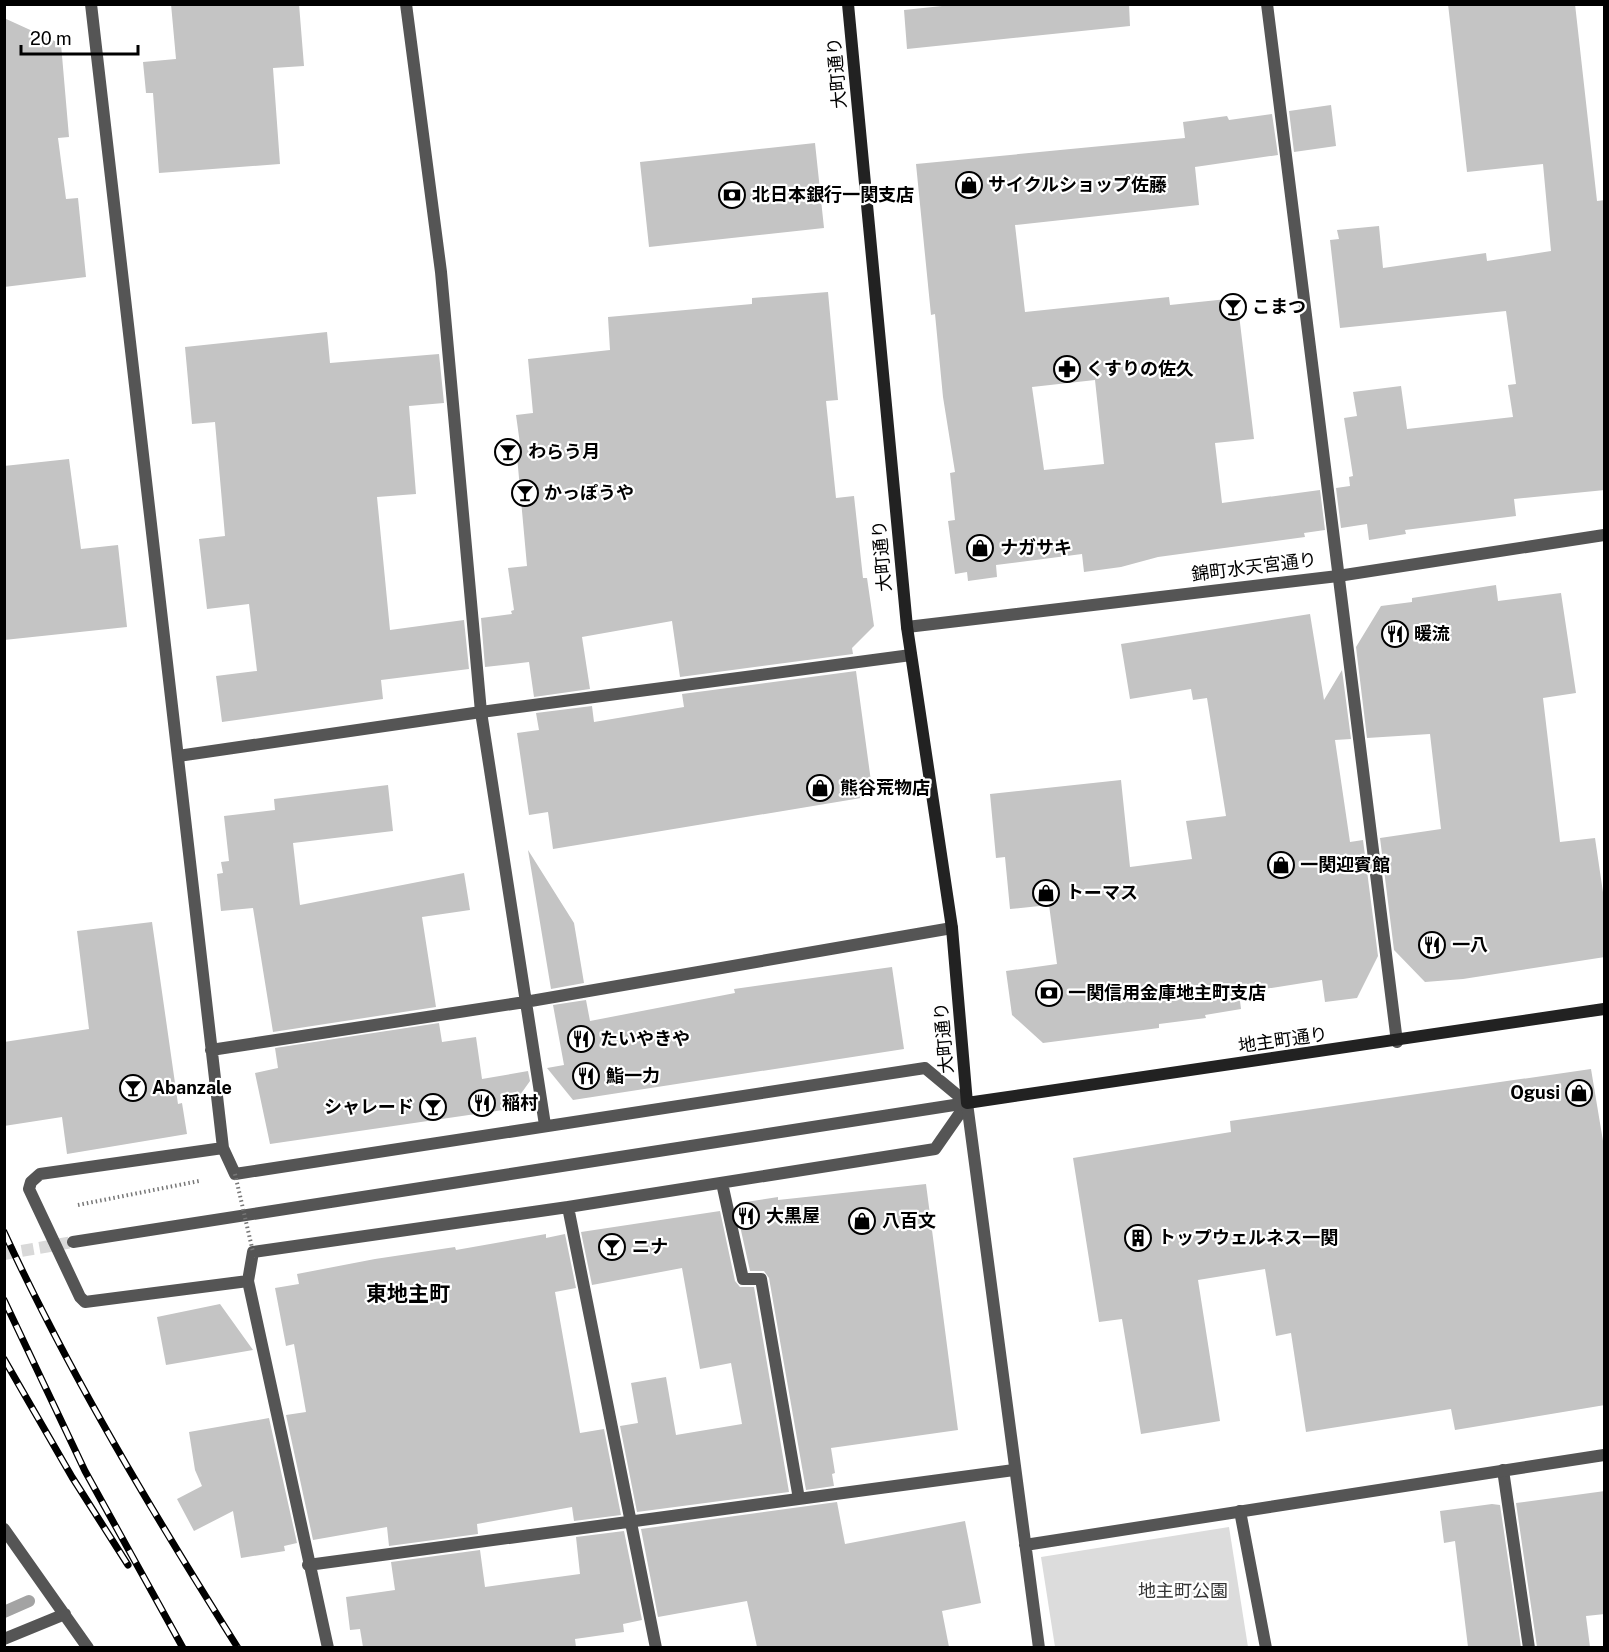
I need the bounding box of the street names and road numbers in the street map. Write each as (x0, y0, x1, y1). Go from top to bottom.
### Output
street label: 大町通り (823, 36, 850, 110)
street label: 大町通り (868, 519, 895, 593)
street label: 錦町水天宮通り (1190, 548, 1318, 585)
street label: 大町通り (930, 1001, 957, 1075)
street label: 地主町通り (1237, 1023, 1329, 1056)

